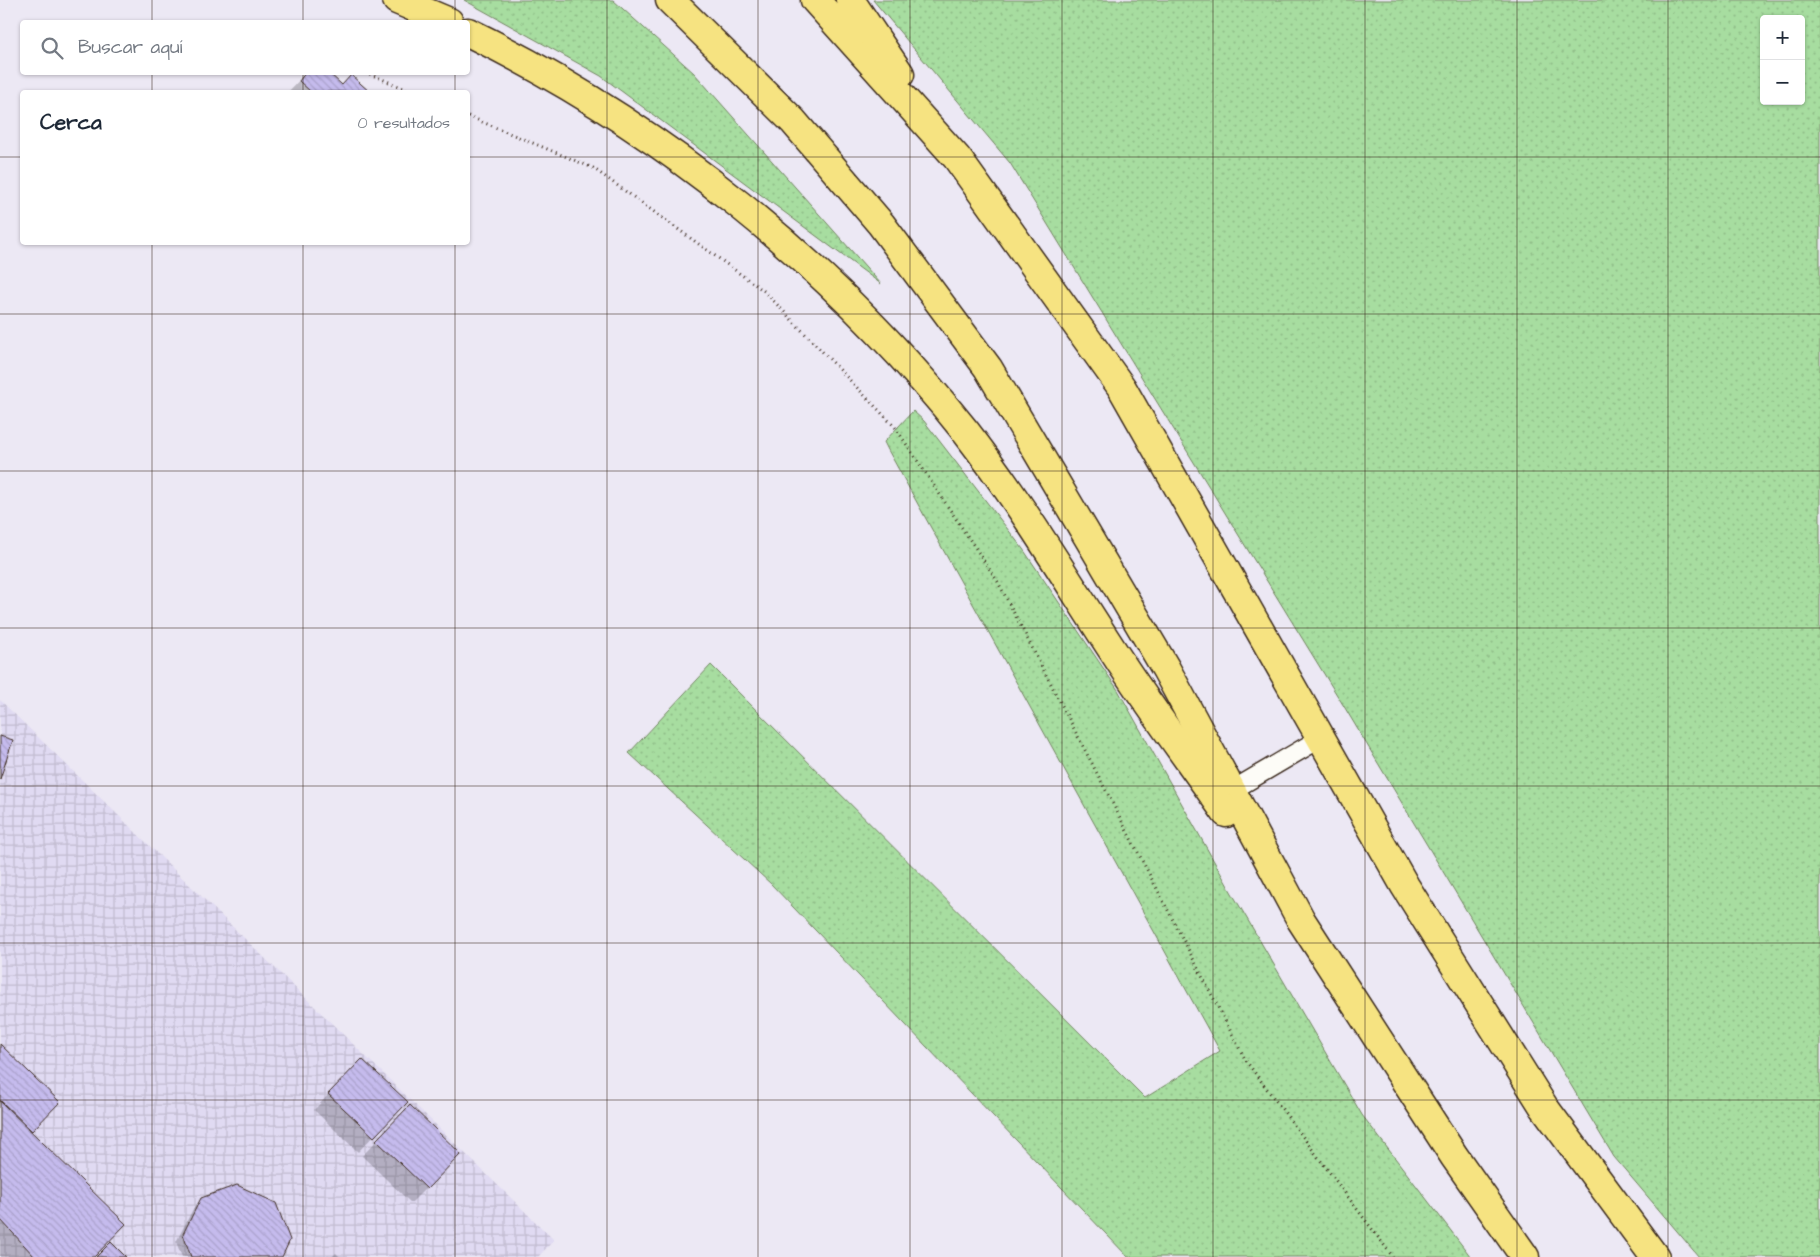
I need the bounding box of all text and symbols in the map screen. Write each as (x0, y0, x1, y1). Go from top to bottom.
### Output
map controls (1760, 15, 1805, 105)
button: + (1760, 15, 1805, 60)
search box (20, 20, 470, 75)
icon: search (38, 34, 66, 62)
text: Buscar aquí (78, 34, 182, 61)
button: − (1760, 60, 1805, 105)
text: Cerca (40, 108, 102, 137)
text: 0 resultados (358, 112, 450, 134)

